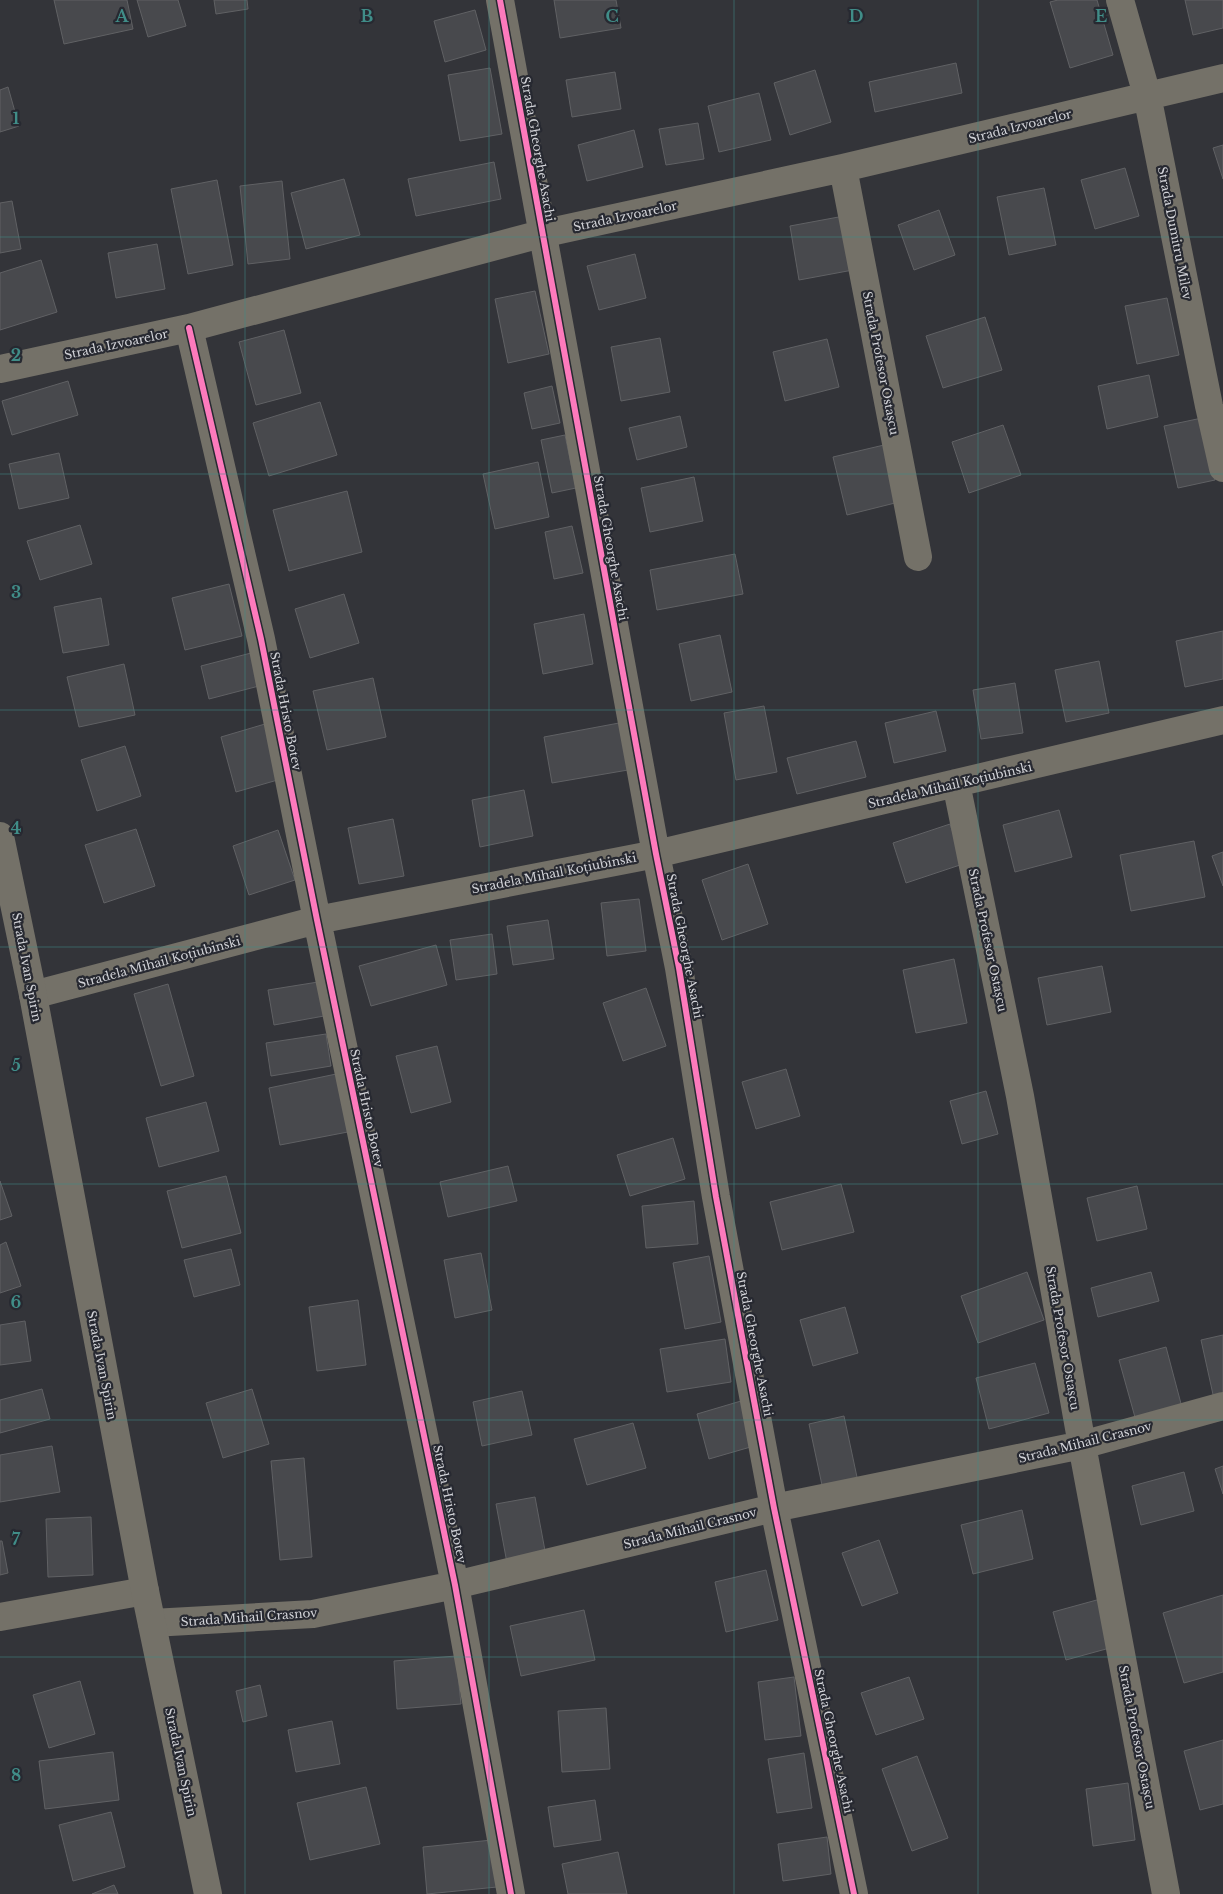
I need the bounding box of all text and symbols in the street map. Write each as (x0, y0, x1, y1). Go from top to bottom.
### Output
text: A (115, 6, 130, 26)
text: B (361, 6, 374, 26)
text: C (605, 6, 619, 26)
text: D (849, 6, 863, 26)
text: E (1095, 6, 1107, 26)
street label: Strada Gheorghe Asachi (518, 75, 558, 223)
street label: Strada Izvoarelor (967, 106, 1073, 146)
text: 1 (13, 108, 20, 128)
street label: Strada Dumitru Milev (1155, 165, 1195, 301)
street label: Strada Izvoarelor (572, 198, 679, 234)
street label: Strada Profesor Ostașcu (859, 290, 902, 436)
street label: Strada Izvoarelor (63, 326, 170, 362)
text: 2 (11, 345, 21, 365)
street label: Strada Gheorghe Asachi (591, 474, 631, 622)
text: 3 (11, 582, 21, 602)
street label: Strada Hristo Botev (267, 650, 305, 772)
street label: Stradela Mihail Koțiubinski (867, 759, 1034, 812)
text: 4 (11, 818, 21, 838)
street label: Stradela Mihail Koțiubinski (470, 850, 638, 897)
street label: Strada Profesor Ostașcu (965, 867, 1011, 1013)
street label: Strada Gheorghe Asachi (664, 872, 706, 1020)
street label: Strada Ivan Spirin (9, 911, 45, 1023)
street label: Stradela Mihail Koțiubinski (76, 933, 242, 992)
street label: Strada Hristo Botev (347, 1048, 387, 1169)
text: 5 (11, 1055, 21, 1075)
street label: Strada Profesor Ostașcu (1042, 1265, 1083, 1411)
street label: Strada Gheorghe Asachi (734, 1270, 776, 1418)
text: 6 (11, 1292, 22, 1312)
street label: Strada Ivan Spirin (84, 1309, 120, 1421)
street label: Strada Mihail Crasnov (1017, 1418, 1154, 1466)
street label: Strada Hristo Botev (430, 1444, 470, 1565)
street label: Strada Mihail Crasnov (622, 1504, 759, 1552)
text: 7 (12, 1529, 21, 1549)
street label: Strada Mihail Crasnov (180, 1605, 318, 1629)
street label: Strada Profesor Ostașcu (1115, 1664, 1158, 1810)
street label: Strada Gheorghe Asachi (811, 1667, 857, 1815)
street label: Strada Ivan Spirin (162, 1706, 200, 1818)
text: 8 (11, 1765, 21, 1785)

